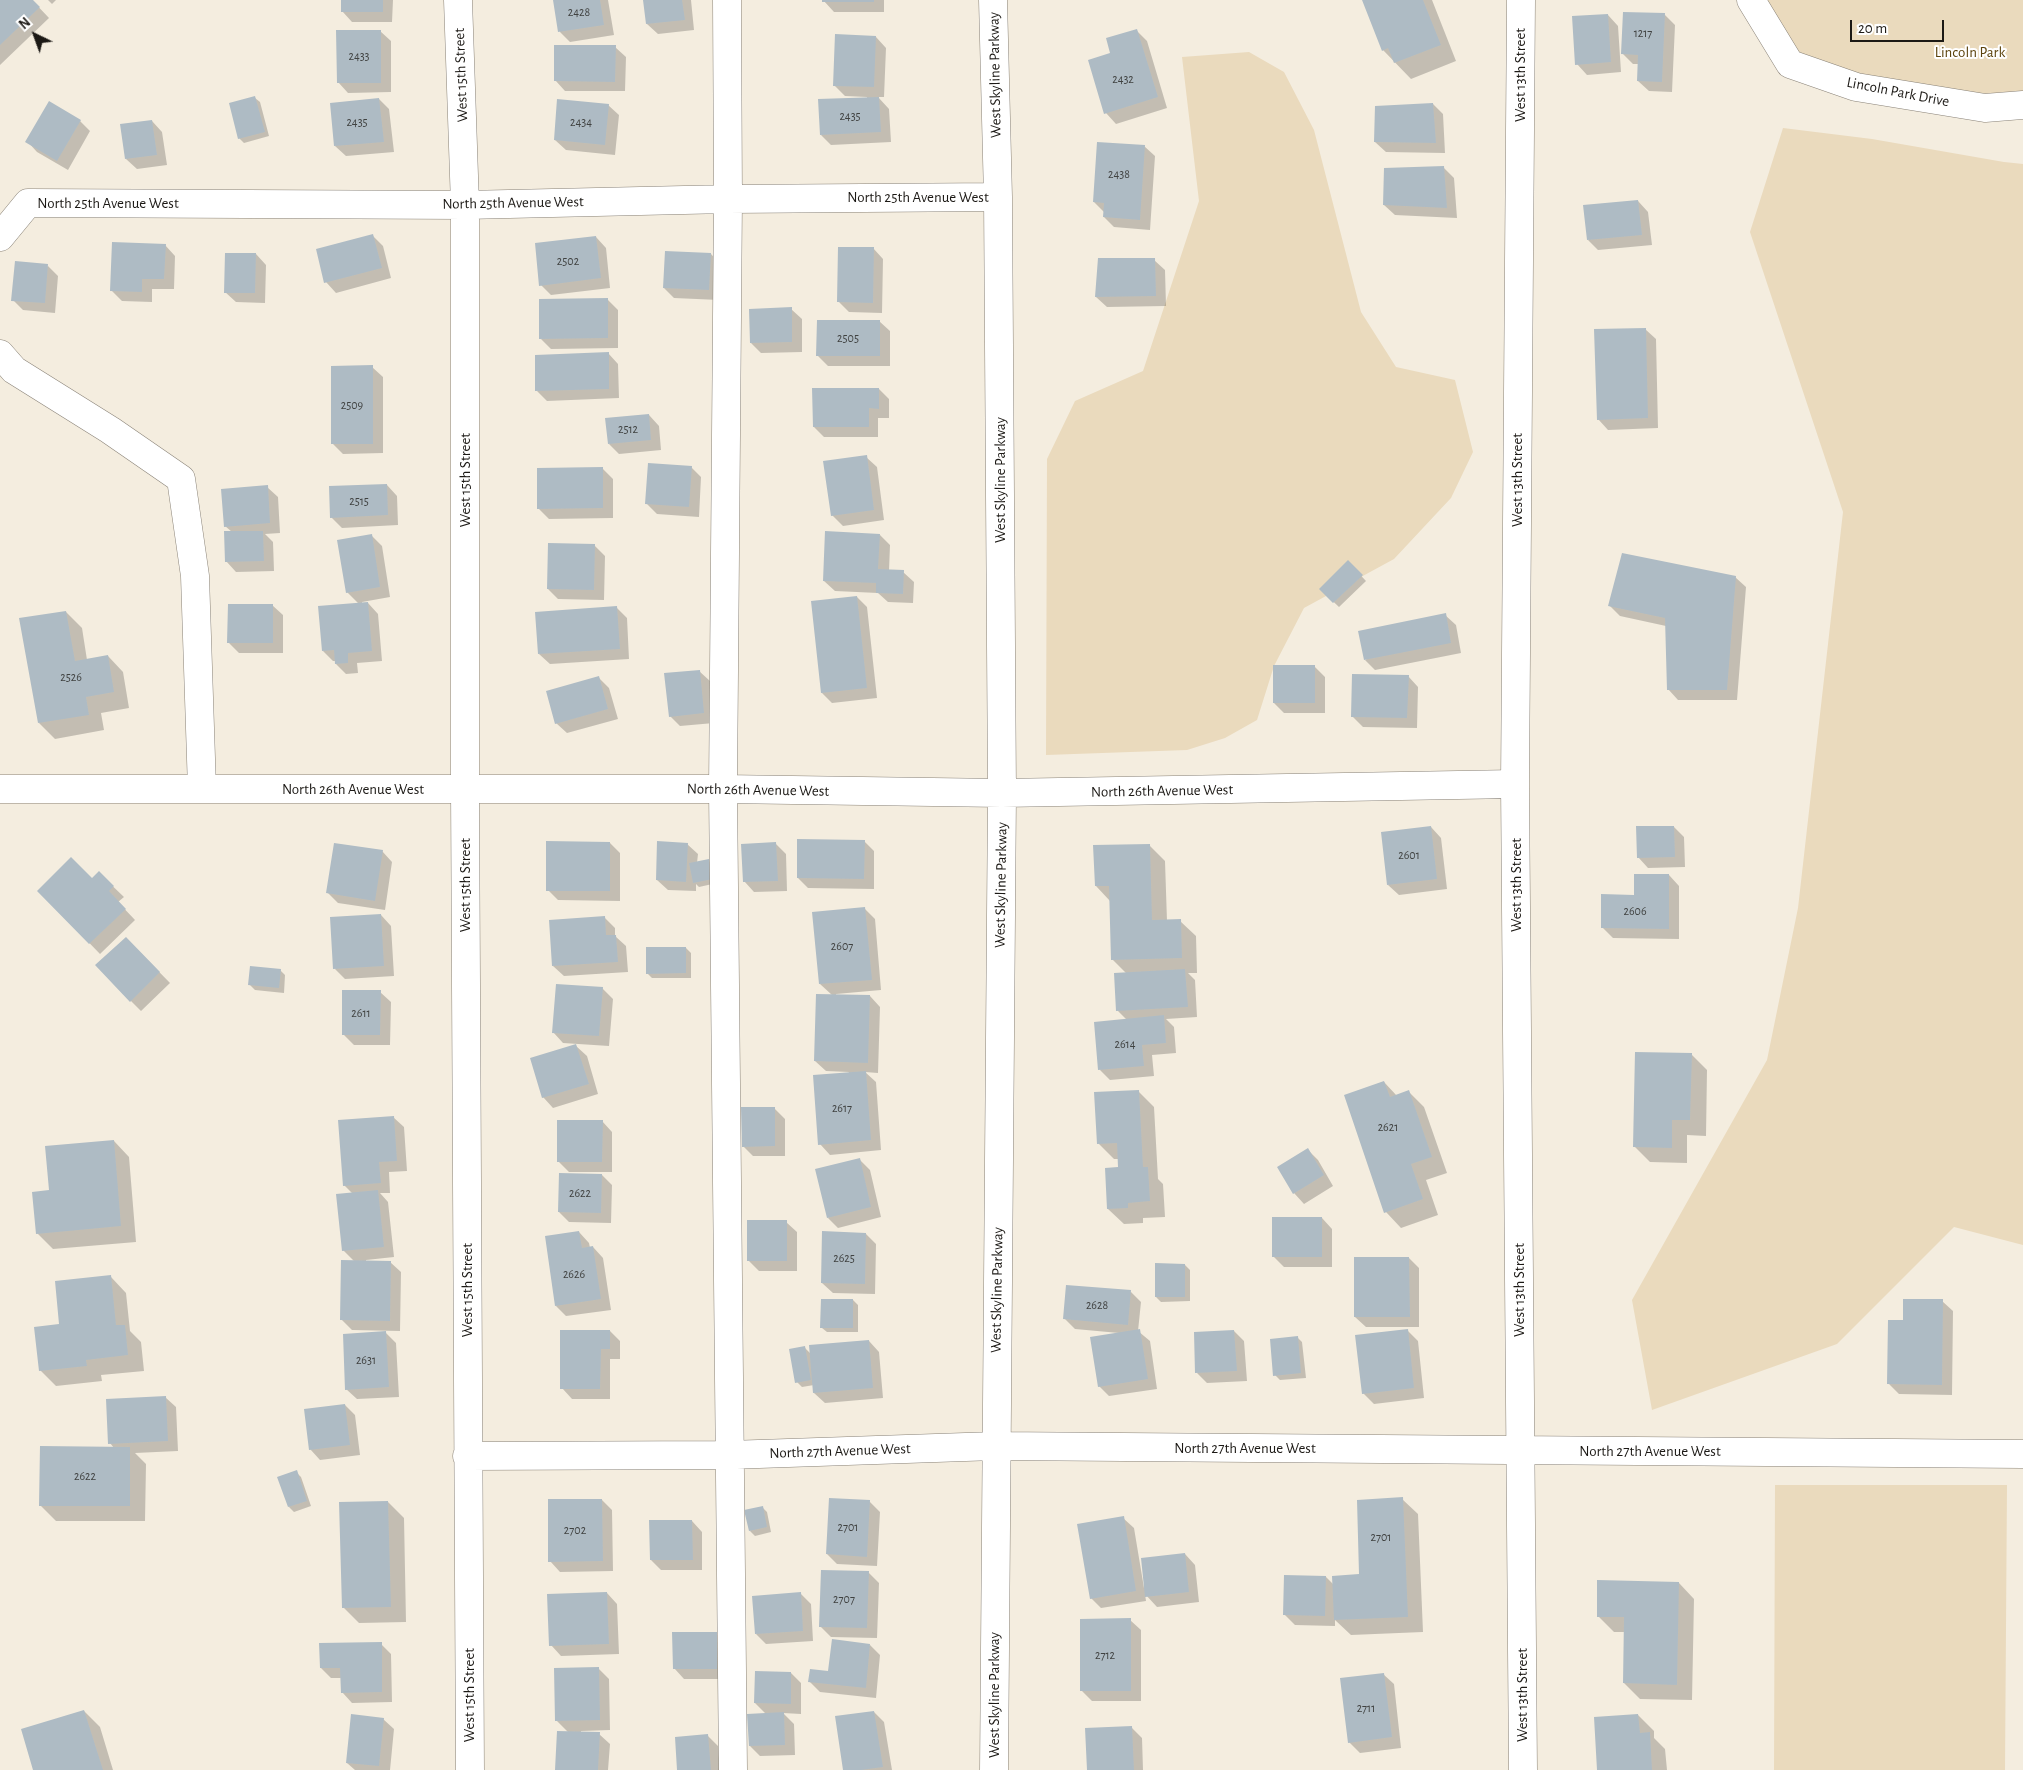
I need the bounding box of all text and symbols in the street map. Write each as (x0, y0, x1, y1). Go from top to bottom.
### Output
house number: 2428 (568, 5, 590, 19)
north arrow (10, 10, 60, 60)
scale bar (1853, 10, 1947, 42)
street label: West Skyline Parkway (985, 12, 1005, 138)
text: N (17, 15, 33, 32)
text: 20 m (1858, 21, 1887, 36)
house number: 1217 (1634, 26, 1652, 40)
street label: West 15th Street (450, 28, 472, 122)
street label: West 13th Street (1511, 28, 1529, 122)
park label: Lincoln Park (1935, 43, 2005, 61)
house number: 2433 (348, 49, 370, 63)
house number: 2432 (1112, 72, 1134, 86)
street label: Lincoln Park Drive (1845, 73, 1951, 111)
house number: 2435 (839, 109, 861, 123)
house number: 2435 (346, 115, 368, 129)
house number: 2434 (570, 115, 592, 129)
house number: 2438 (1108, 167, 1130, 181)
street label: North 25th Avenue West (847, 188, 989, 206)
street label: North 25th Avenue West (442, 193, 584, 213)
street label: North 25th Avenue West (37, 194, 179, 212)
house number: 2502 (557, 254, 579, 268)
house number: 2505 (837, 331, 859, 345)
house number: 2509 (341, 398, 363, 412)
street label: West Skyline Parkway (991, 417, 1009, 543)
house number: 2512 (618, 422, 638, 436)
street label: West 15th Street (456, 433, 474, 527)
street label: West 13th Street (1508, 433, 1526, 527)
house number: 2515 (349, 494, 369, 508)
house number: 2526 (60, 670, 82, 684)
street label: North 26th Avenue West (282, 780, 424, 798)
street label: North 26th Avenue West (687, 780, 829, 800)
street label: North 26th Avenue West (1091, 781, 1233, 801)
street label: West Skyline Parkway (991, 822, 1011, 948)
street label: West 15th Street (456, 838, 474, 932)
street label: West 13th Street (1507, 838, 1525, 932)
house number: 2601 (1398, 848, 1420, 862)
house number: 2606 (1623, 904, 1647, 918)
house number: 2607 (831, 939, 853, 953)
house number: 2611 (351, 1006, 371, 1020)
house number: 2614 (1115, 1037, 1135, 1051)
house number: 2617 (832, 1101, 852, 1115)
house number: 2621 (1378, 1120, 1398, 1134)
house number: 2622 (569, 1186, 591, 1200)
street label: West Skyline Parkway (987, 1227, 1007, 1353)
street label: West 15th Street (458, 1243, 476, 1337)
street label: West 13th Street (1510, 1243, 1528, 1337)
house number: 2625 (833, 1251, 855, 1265)
house number: 2626 (563, 1267, 585, 1281)
house number: 2628 (1086, 1298, 1108, 1312)
house number: 2631 (356, 1353, 376, 1367)
street label: North 27th Avenue West (1174, 1439, 1316, 1457)
street label: North 27th Avenue West (769, 1440, 911, 1462)
street label: North 27th Avenue West (1579, 1442, 1721, 1460)
house number: 2622 (74, 1469, 96, 1483)
house number: 2701 (838, 1520, 858, 1534)
house number: 2702 (564, 1523, 586, 1537)
house number: 2701 (1371, 1530, 1391, 1544)
house number: 2707 (833, 1592, 855, 1606)
street label: West Skyline Parkway (985, 1632, 1003, 1758)
street label: West 15th Street (460, 1648, 478, 1742)
house number: 2712 (1095, 1648, 1115, 1662)
street label: West 13th Street (1513, 1648, 1531, 1742)
house number: 2711 (1357, 1701, 1375, 1715)

